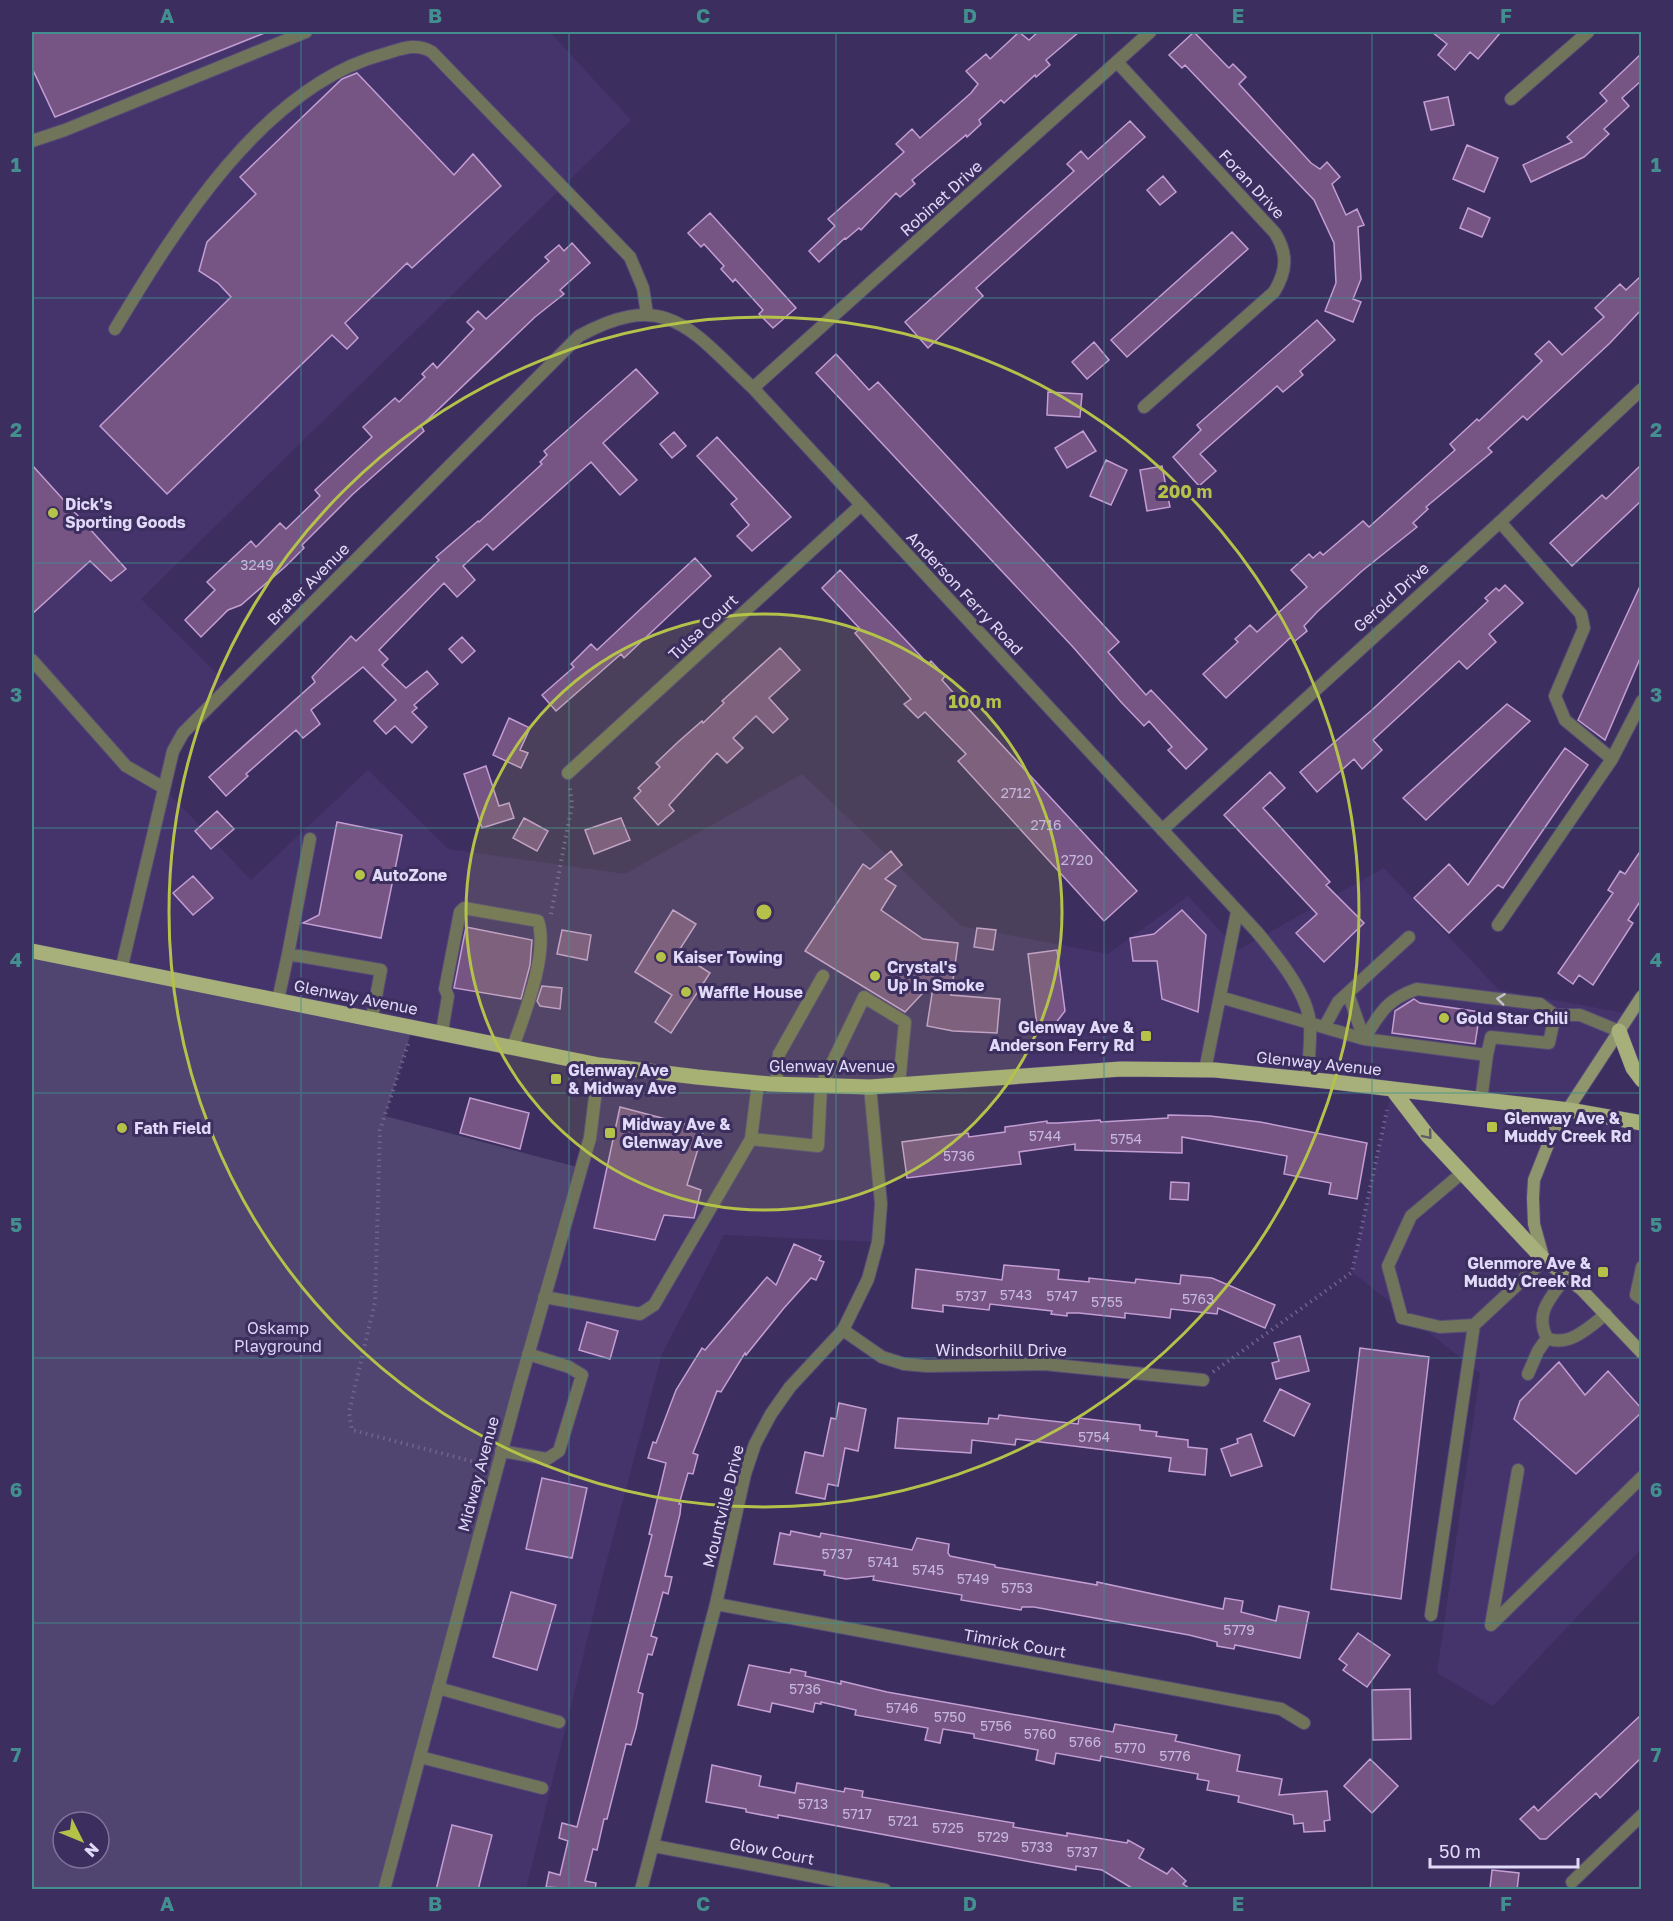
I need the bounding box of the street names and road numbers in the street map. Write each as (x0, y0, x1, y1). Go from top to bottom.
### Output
street label: Foran Drive (1215, 145, 1289, 223)
street label: Robinet Drive (896, 156, 986, 240)
street label: Anderson Ferry Road (903, 527, 1027, 659)
street label: Brater Avenue (263, 539, 353, 629)
street label: Gerold Drive (1349, 558, 1433, 636)
street label: Tulsa Court (664, 590, 742, 664)
street label: Glenway Avenue (292, 975, 420, 1019)
street label: Glenway Avenue (1255, 1046, 1383, 1080)
street label: Glenway Avenue (769, 1056, 895, 1076)
street label: Windsorhill Drive (935, 1340, 1067, 1360)
street label: Midway Avenue (453, 1414, 503, 1534)
street label: Mountville Drive (698, 1443, 748, 1569)
street label: Timrick Court (962, 1624, 1068, 1662)
street label: Glow Court (728, 1833, 816, 1869)

